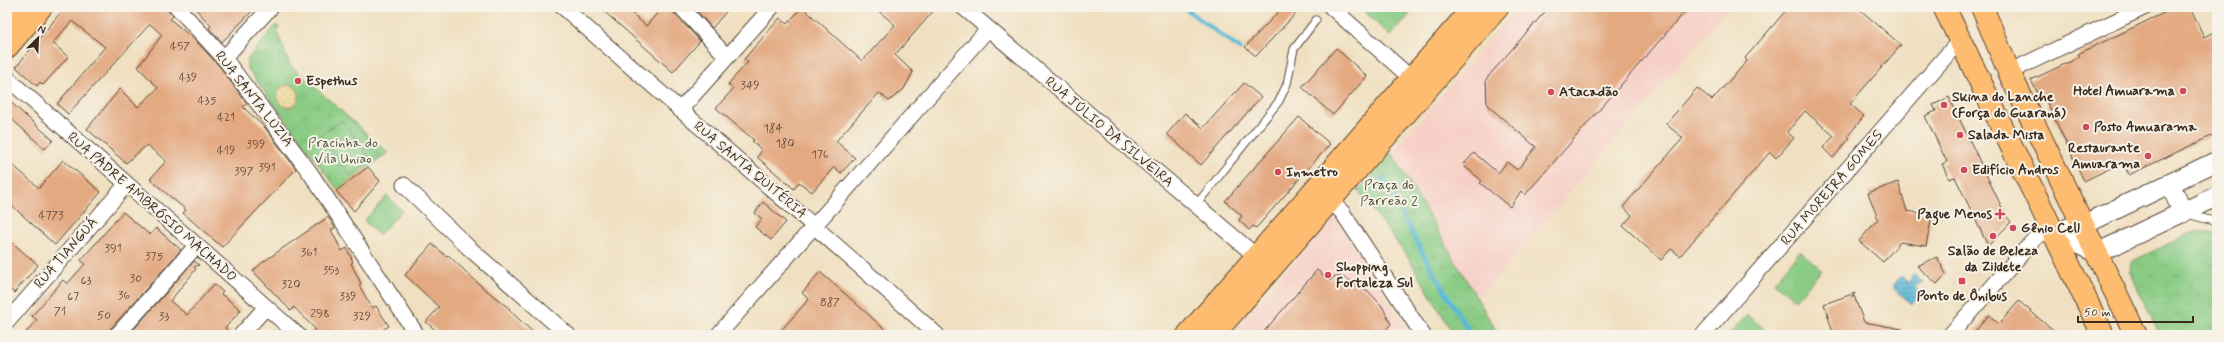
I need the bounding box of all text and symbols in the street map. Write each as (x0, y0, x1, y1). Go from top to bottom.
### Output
north arrow (18, 18, 58, 58)
text: N (35, 22, 48, 38)
house number: 457 (170, 39, 190, 55)
street label: RUA SANTA LUZIA (211, 47, 297, 151)
house number: 439 (179, 70, 197, 86)
place label: Espethus (306, 72, 358, 90)
street label: RUA JÚLIO DA SILVEIRA (1041, 73, 1177, 191)
marker: Espethus (293, 76, 303, 86)
house number: 349 (740, 78, 760, 94)
place label: Hotel Amuarama (2073, 82, 2175, 100)
place label: Atacadão (1559, 83, 1618, 101)
marker: Hotel Amuarama (2178, 86, 2188, 96)
marker: Atacadão (1546, 87, 1556, 97)
place label: Skina do Lanche (Força do Guaraná) (1952, 88, 2066, 122)
house number: 435 (198, 93, 217, 109)
marker: Skina do Lanche (Força do Guaraná) (1939, 100, 1949, 110)
house number: 421 (217, 110, 235, 126)
street label: RUA SANTA QUITÉRIA (690, 117, 810, 223)
place label: Posto Amuarama (2094, 118, 2197, 136)
house number: 184 (763, 121, 783, 137)
marker: Posto Amuarama (2081, 122, 2091, 132)
place label: Salada Mista (1968, 126, 2045, 144)
street label: RUA MOREIRA GOMES (1777, 127, 1887, 249)
street label: RUA PADRE AMBRÓSIO MACHADO (63, 128, 241, 286)
marker: Salada Mista (1955, 130, 1965, 140)
park label: Pracinha do Vila Uniao (308, 134, 378, 168)
house number: 180 (775, 136, 795, 152)
house number: 399 (247, 137, 265, 153)
place label: Restaurante Amuarama (2068, 139, 2140, 173)
house number: 419 (217, 143, 235, 159)
house number: 176 (811, 147, 829, 163)
marker: Restaurante Amuarama (2143, 151, 2153, 161)
house number: 391 (258, 160, 276, 176)
place label: Edifício Andros (1972, 161, 2060, 179)
place label: Inmetro (1286, 163, 1338, 181)
house number: 397 (234, 164, 254, 180)
marker: Edifício Andros (1959, 165, 1969, 175)
marker: Inmetro (1273, 167, 1283, 177)
park label: Praça do Parreão 2 (1360, 176, 1418, 210)
place label: Pague Menos (1917, 205, 1992, 226)
house number: 4773 (38, 208, 64, 224)
marker: Pague Menos (1995, 209, 2005, 219)
street label: RUA TIANGUÁ (30, 214, 102, 292)
place label: Gênio Cell (2021, 219, 2080, 237)
marker: Gênio Cell (2008, 223, 2018, 233)
marker: Salão de Beleza da Zildete (1988, 231, 1998, 241)
house number: 391 (104, 241, 122, 257)
place label: Salão de Beleza da Zildete (1948, 242, 2038, 276)
house number: 361 (301, 245, 317, 261)
house number: 375 (145, 249, 163, 265)
place label: Shopping Fortaleza Sul (1336, 258, 1413, 292)
house number: 353 (323, 263, 339, 279)
marker: Shopping Fortaleza Sul (1323, 270, 1333, 280)
house number: 30 (130, 271, 142, 287)
house number: 63 (80, 273, 92, 289)
marker: Ponto de Ônibus (1957, 276, 1967, 286)
house number: 320 (282, 277, 300, 293)
place label: Ponto de Ônibus (1917, 287, 2008, 305)
house number: 36 (118, 288, 130, 304)
house number: 67 (67, 289, 79, 305)
house number: 339 (340, 289, 356, 305)
house number: 887 (820, 295, 840, 311)
scale bar (2078, 298, 2193, 324)
house number: 71 (54, 304, 66, 320)
text: 50 m (2084, 305, 2111, 321)
house number: 298 (310, 306, 330, 322)
house number: 50 (97, 308, 111, 324)
house number: 33 (159, 309, 169, 325)
house number: 329 (353, 309, 371, 325)

